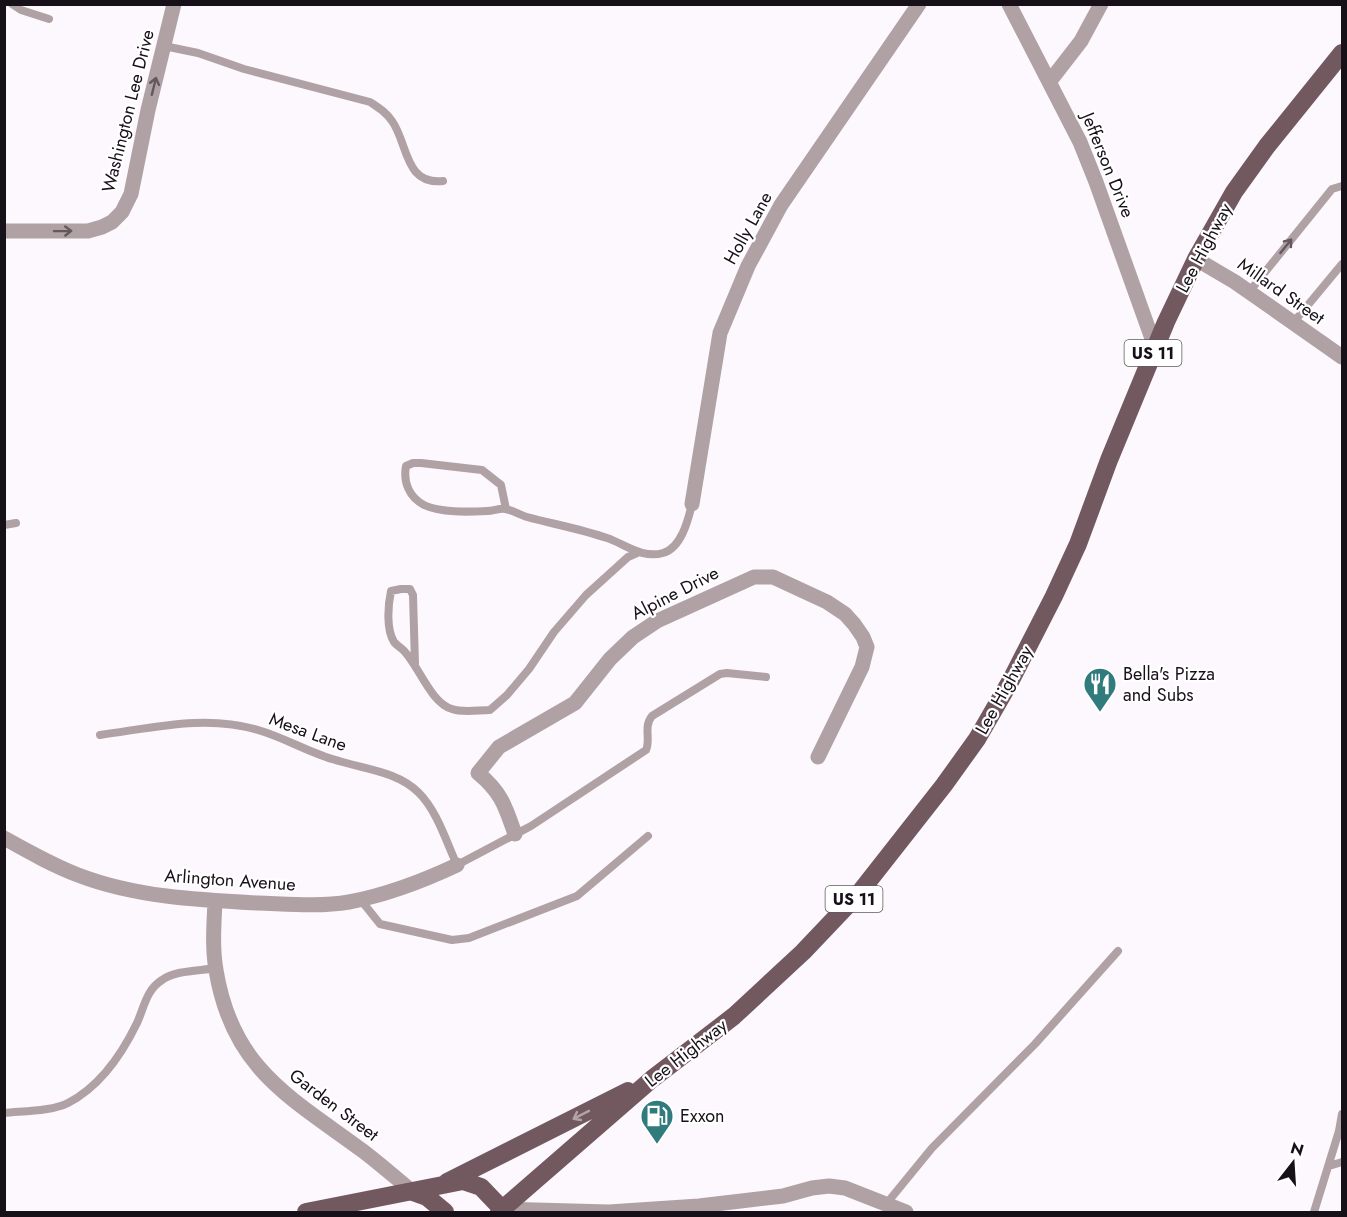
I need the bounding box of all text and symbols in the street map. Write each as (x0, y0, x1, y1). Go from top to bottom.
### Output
street label: Washington Lee Drive (95, 27, 161, 195)
one-way arrow (149, 77, 160, 96)
street label: Jefferson Drive (1074, 107, 1141, 221)
street label: Holly Lane (717, 187, 779, 269)
street label: Lee Highway (1170, 199, 1239, 297)
one-way arrow (52, 225, 72, 237)
one-way arrow (1279, 239, 1292, 255)
street label: Millard Street (1232, 251, 1330, 331)
road number: US 11 (1124, 340, 1182, 366)
street label: Alpine Drive (627, 560, 723, 626)
street label: Lee Highway (969, 641, 1039, 739)
place label: Bella's Pizza and Subs (1123, 661, 1215, 708)
restaurant icon: Bella's Pizza and Subs (1082, 666, 1118, 713)
street label: Mesa Lane (266, 706, 350, 758)
street label: Arlington Avenue (163, 862, 297, 898)
road number: US 11 (826, 886, 882, 912)
street label: Lee Highway (639, 1013, 733, 1093)
street label: Garden Street (284, 1063, 385, 1148)
fuel station icon: Exxon (639, 1098, 675, 1145)
place label: Exxon (680, 1103, 725, 1129)
one-way arrow (573, 1109, 591, 1121)
north arrow (1263, 1133, 1323, 1193)
text: N (1288, 1136, 1307, 1162)

